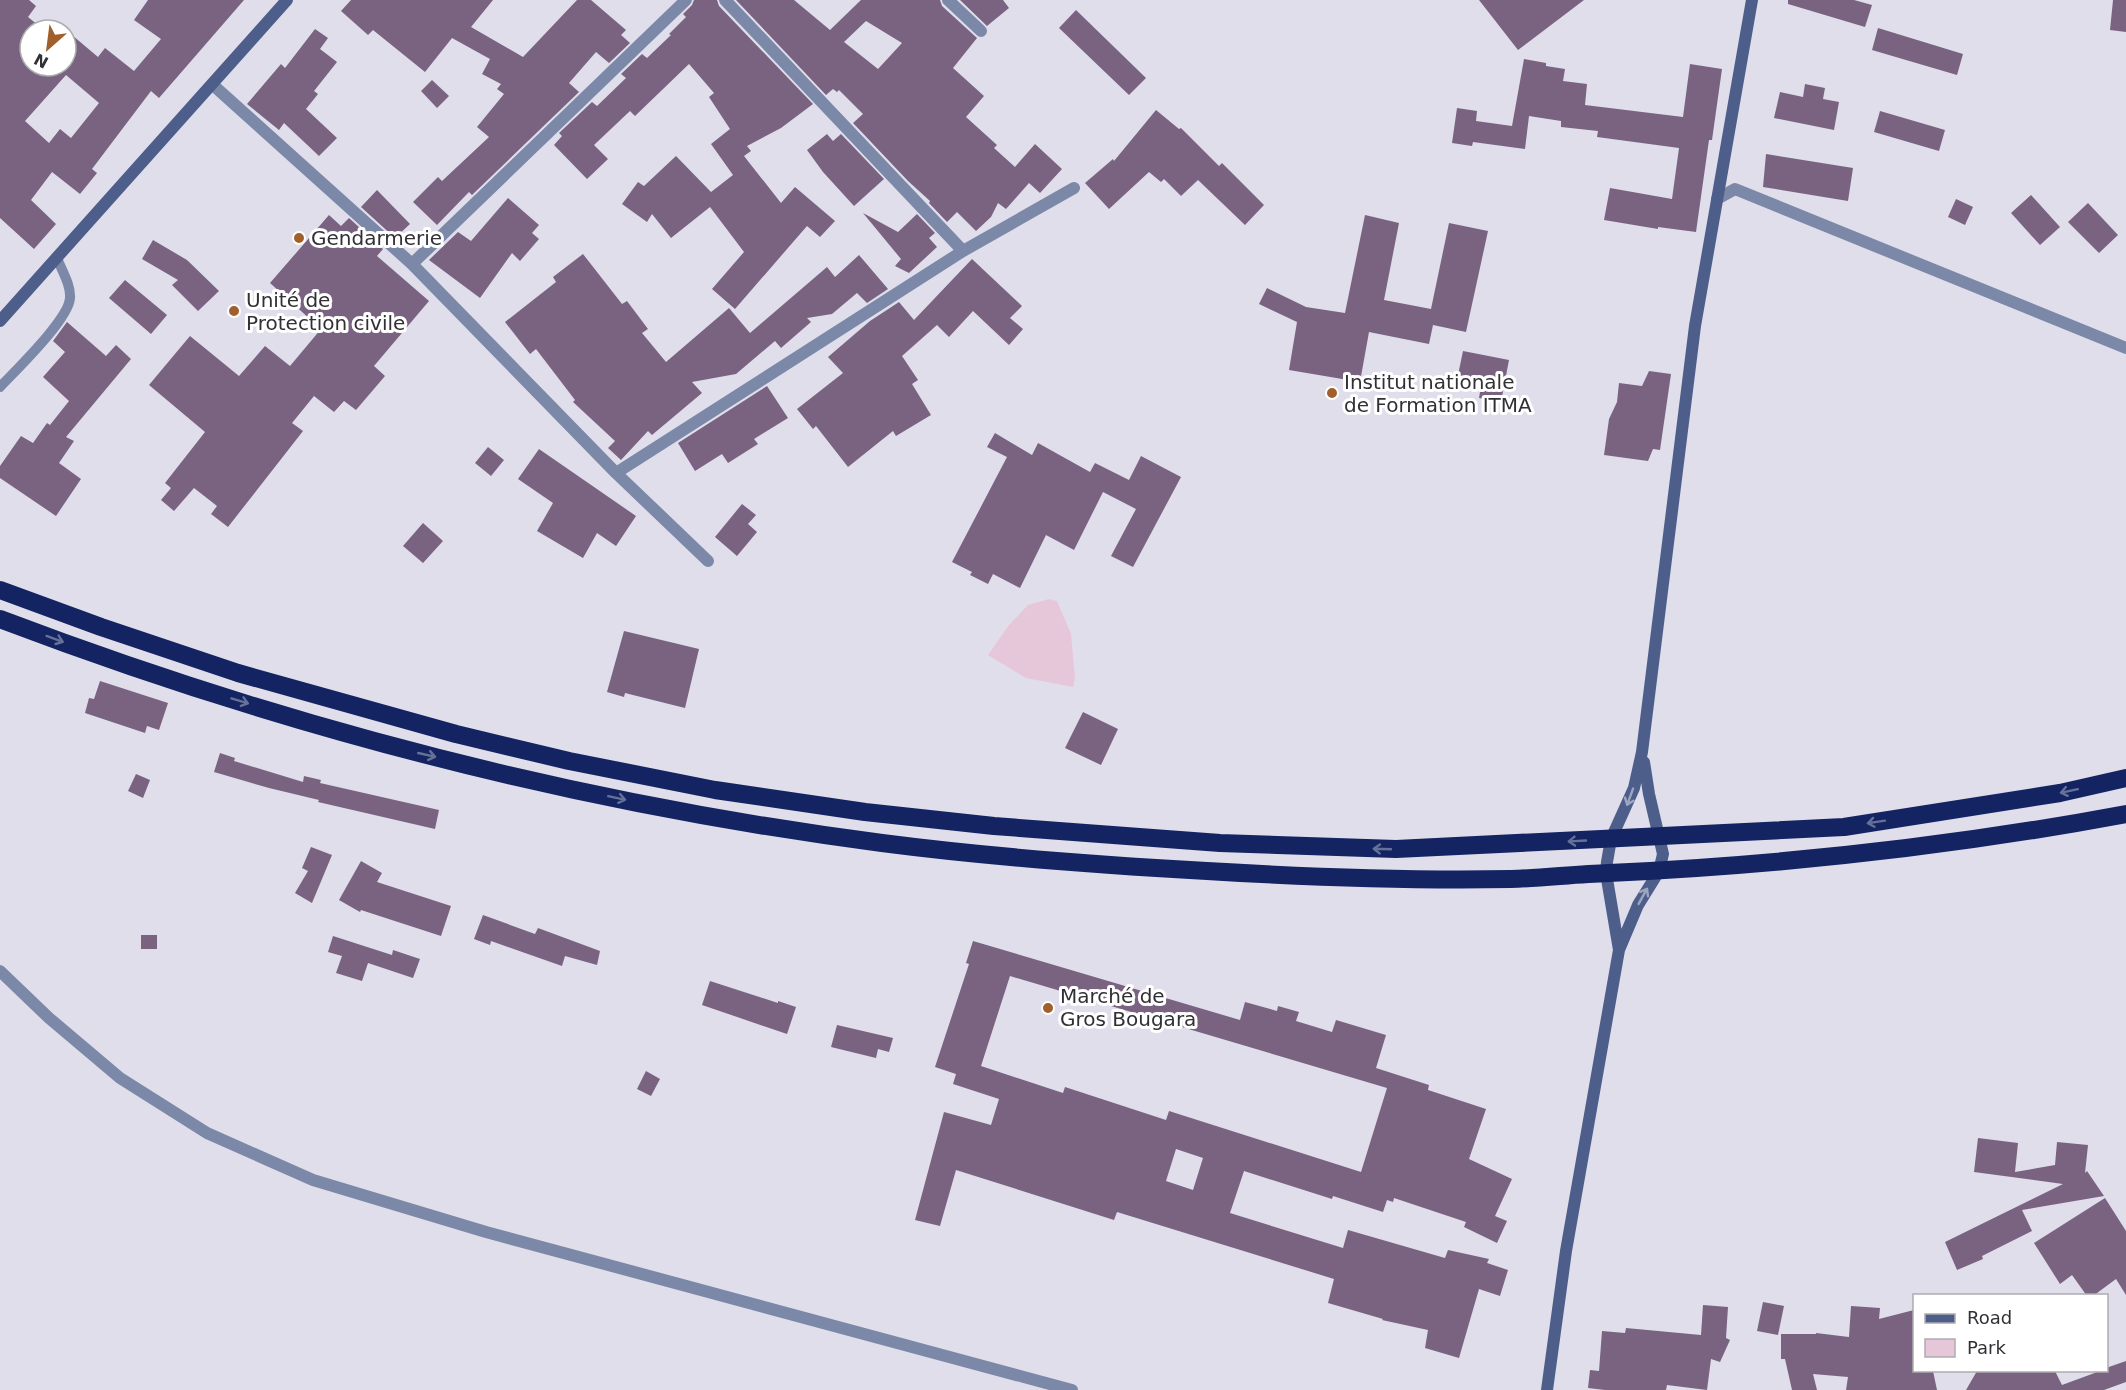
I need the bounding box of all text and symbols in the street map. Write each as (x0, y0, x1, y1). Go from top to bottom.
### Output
north arrow (18, 18, 78, 78)
text: N (31, 49, 52, 72)
place label: Gendarmerie (311, 226, 442, 250)
marker: Gendarmerie (292, 231, 306, 245)
place label: Unité de Protection civile (246, 288, 405, 335)
marker: Unité de Protection civile (227, 304, 241, 318)
place label: Institut nationale de Formation ITMA (1344, 370, 1532, 417)
marker: Institut nationale de Formation ITMA (1325, 386, 1339, 400)
one-way arrow (45, 635, 64, 646)
one-way arrow (230, 696, 249, 707)
one-way arrow (417, 749, 436, 761)
one-way arrow (2060, 786, 2079, 797)
one-way arrow (1624, 787, 1635, 806)
one-way arrow (607, 793, 627, 804)
one-way arrow (1867, 816, 1887, 827)
one-way arrow (1568, 835, 1588, 846)
one-way arrow (1373, 843, 1393, 854)
one-way arrow (1638, 888, 1649, 906)
place label: Marché de Gros Bougara (1060, 984, 1196, 1031)
marker: Marché de Gros Bougara (1041, 1001, 1055, 1015)
legend (1913, 1294, 2108, 1372)
text: Road (1967, 1307, 2012, 1328)
text: Park (1967, 1337, 2006, 1358)

